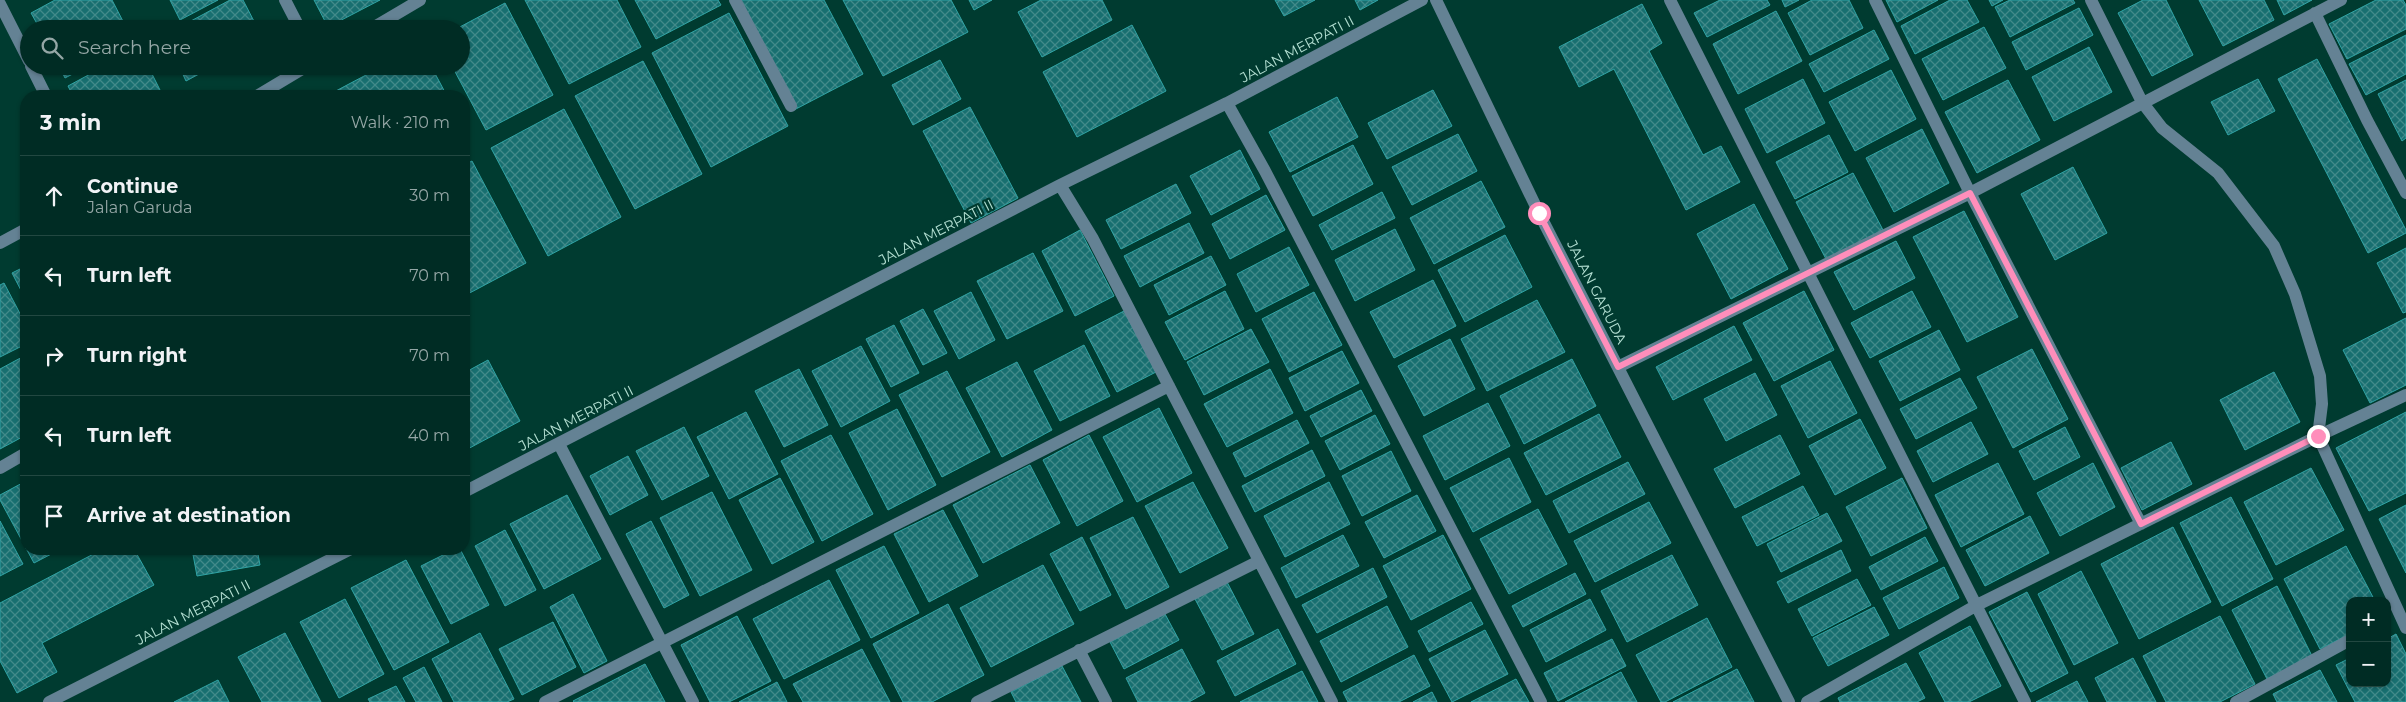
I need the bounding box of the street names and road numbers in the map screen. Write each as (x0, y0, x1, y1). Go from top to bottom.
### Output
street label: JALAN MERPATI II (1236, 11, 1357, 87)
street label: JALAN MERPATI II (875, 195, 996, 269)
street label: JALAN GARUDA (1563, 236, 1631, 348)
street label: JALAN MERPATI II (515, 381, 636, 455)
street label: JALAN MERPATI II (132, 575, 253, 649)

